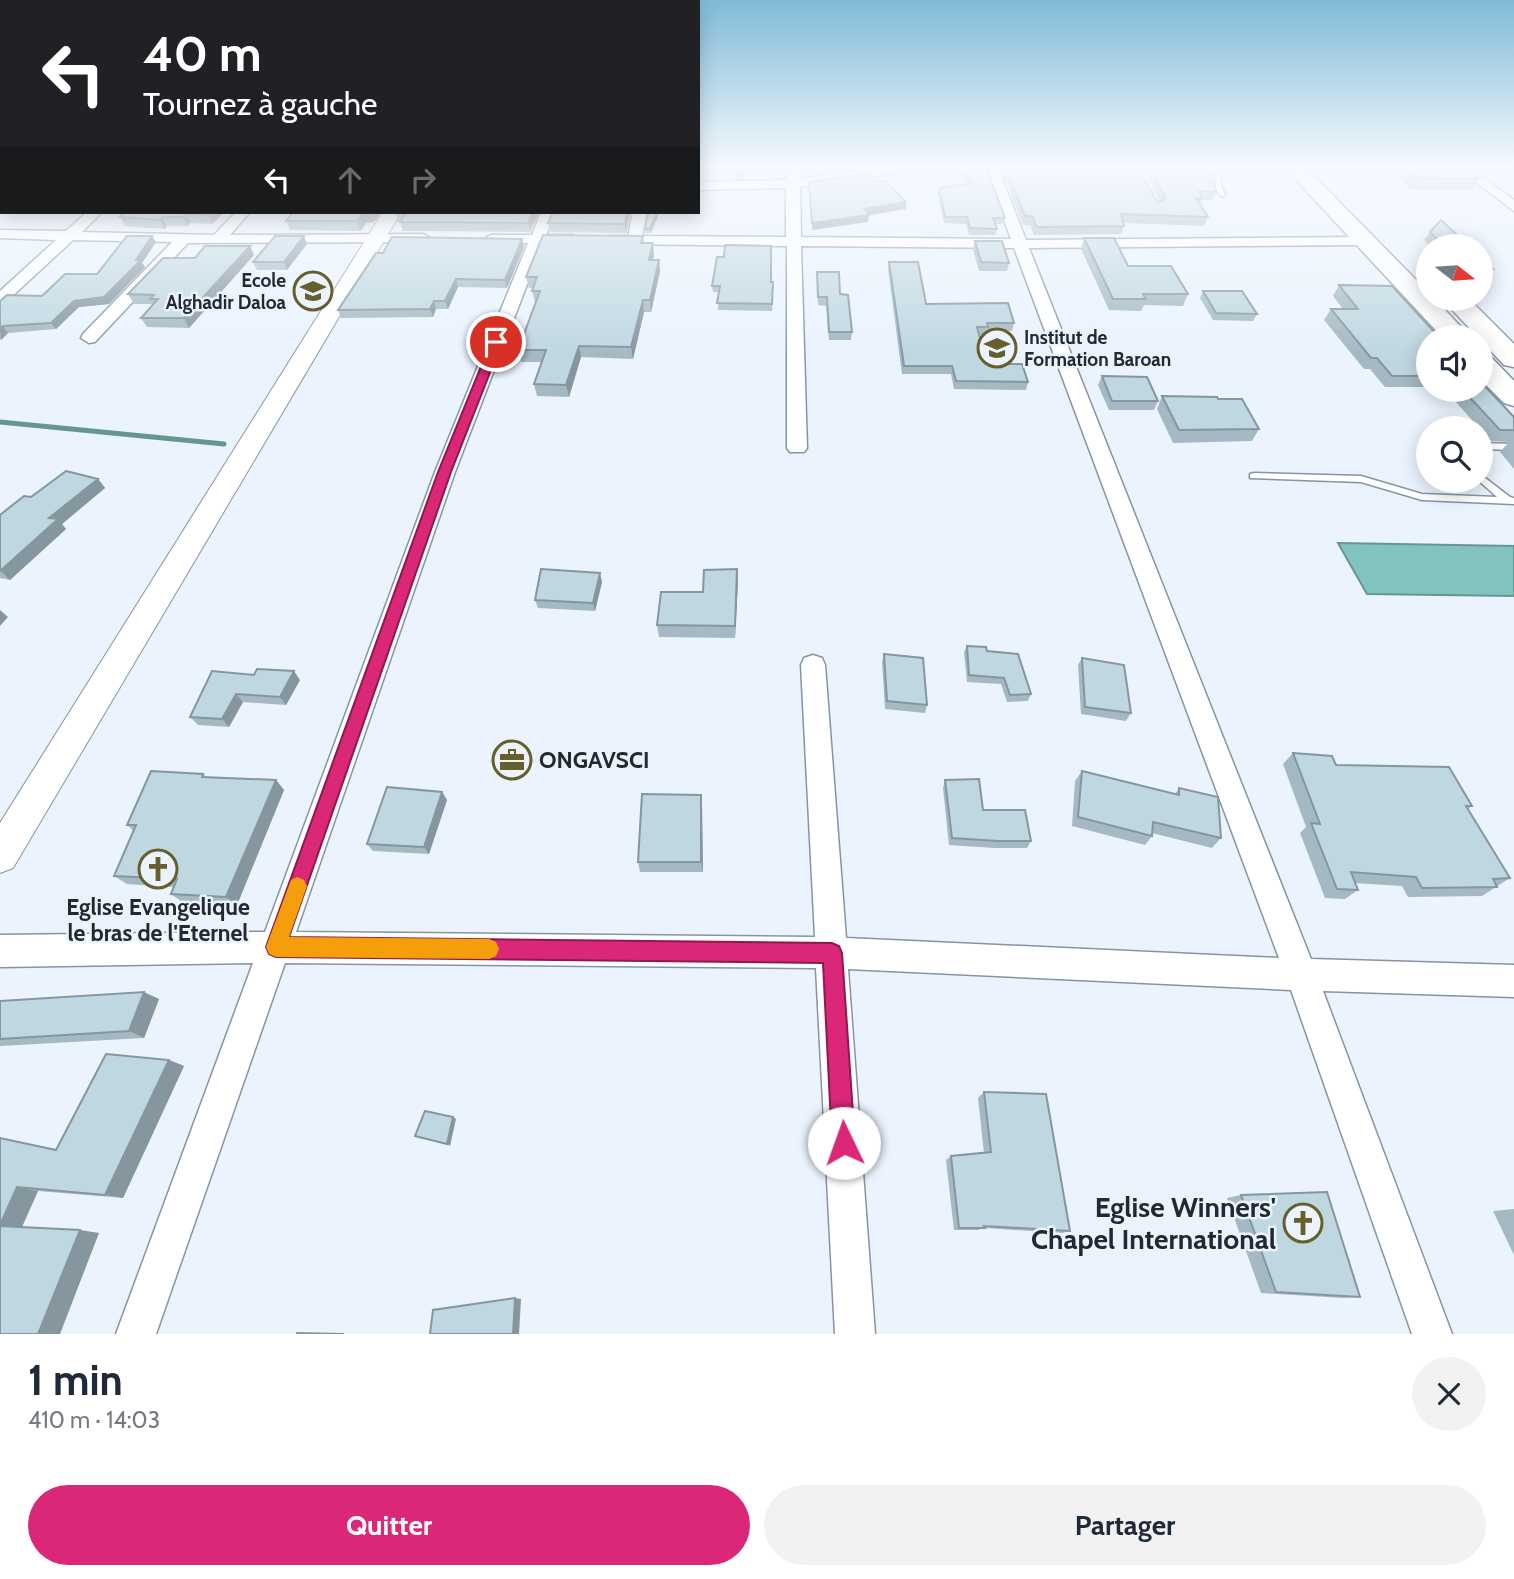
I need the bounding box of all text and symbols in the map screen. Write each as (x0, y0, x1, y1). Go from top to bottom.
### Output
text: 40 m (143, 24, 262, 83)
icon: left (28, 28, 119, 119)
text: Tournez à gauche (143, 84, 377, 123)
icon: left (258, 161, 296, 199)
icon: ahead (331, 161, 369, 199)
icon: right (404, 161, 442, 199)
north arrow (1416, 234, 1493, 312)
map controls (1416, 234, 1493, 493)
place label: Ecole Alghadir Daloa (166, 269, 287, 314)
school or university icon: Ecole Alghadir Daloa (292, 270, 334, 312)
pin (466, 312, 526, 372)
icon: arrive (477, 323, 515, 361)
button: sound (1416, 325, 1493, 402)
place label: Institut de Formation Baroan (1024, 326, 1171, 371)
school or university icon: Institut de Formation Baroan (976, 327, 1018, 369)
button: search (1416, 416, 1493, 493)
office icon: ONGAVSCI (491, 739, 533, 781)
place label: ONGAVSCI (539, 746, 649, 774)
church icon: Eglise Evangelique le bras de l'Eternel (137, 848, 179, 890)
place label: Eglise Evangelique le bras de l'Eternel (66, 893, 250, 947)
position arrow (807, 1106, 881, 1180)
place label: Eglise Winners' Chapel International (1031, 1190, 1276, 1256)
church icon: Eglise Winners' Chapel International (1282, 1202, 1324, 1244)
text: 1 min (28, 1354, 123, 1406)
button: close (1412, 1357, 1486, 1431)
text: 410 m · 14:03 (28, 1406, 160, 1434)
button: Quitter (28, 1485, 750, 1565)
button: Partager (764, 1485, 1486, 1565)

